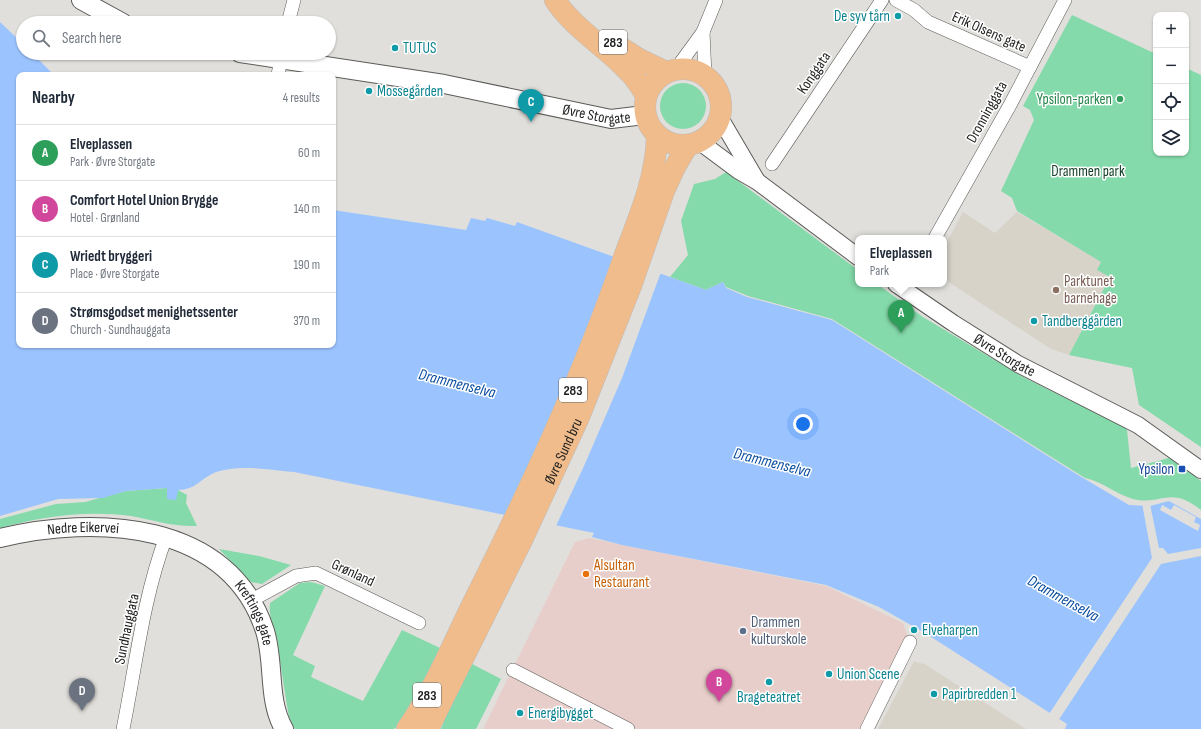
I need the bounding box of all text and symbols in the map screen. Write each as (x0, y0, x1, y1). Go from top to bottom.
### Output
place label: De syv tårn (834, 7, 890, 26)
street label: Erik Olsens gate (949, 7, 1029, 57)
marker: De syv tårn (893, 11, 903, 21)
map controls (1153, 12, 1189, 156)
button: + (1153, 12, 1189, 48)
search box (16, 16, 336, 60)
icon: search (30, 27, 52, 49)
text: Search here (62, 29, 122, 48)
road number: 283 (599, 30, 627, 54)
place label: TUTUS (403, 39, 436, 58)
marker: TUTUS (390, 43, 400, 53)
street label: Konggata (793, 48, 835, 98)
button: − (1153, 48, 1189, 84)
street label: Dronninggata (962, 78, 1012, 146)
place label: Mossegården (377, 82, 443, 101)
button: locate (1153, 84, 1189, 120)
marker: Mossegården (364, 86, 374, 96)
text: Nearby (32, 88, 75, 108)
pin: C (518, 89, 544, 122)
text: 4 results (283, 90, 320, 106)
place label: Ypsilon-parken (1037, 90, 1112, 109)
marker: Ypsilon-parken (1115, 94, 1125, 104)
street label: Øvre Storgate (561, 100, 631, 129)
button: layers (1153, 120, 1189, 156)
text: Elveplassen (70, 135, 132, 154)
text: A (42, 145, 48, 161)
text: 60 m (298, 145, 320, 161)
text: Park · Øvre Storgate (70, 154, 155, 170)
park label: Drammen park (1051, 162, 1125, 181)
text: Comfort Hotel Union Brygge (70, 191, 218, 210)
text: B (42, 201, 48, 217)
text: 140 m (294, 201, 320, 217)
text: Hotel · Grønland (70, 210, 140, 226)
popup (855, 235, 947, 287)
text: Elveplassen (870, 244, 932, 263)
text: Wriedt bryggeri (70, 247, 152, 266)
text: C (42, 257, 48, 273)
text: 190 m (293, 257, 320, 273)
text: Park (870, 263, 889, 279)
text: Place · Øvre Storgate (70, 266, 160, 282)
place label: Parktunet barnehage (1064, 272, 1117, 308)
marker: Parktunet barnehage (1051, 285, 1061, 295)
pin: A (888, 300, 914, 333)
text: Strømsgodset menighetssenter (70, 303, 238, 322)
place label: Tandberggården (1042, 312, 1122, 331)
text: D (42, 313, 48, 329)
text: 370 m (293, 313, 320, 329)
marker: Tandberggården (1029, 316, 1039, 326)
text: Church · Sundhauggata (70, 322, 170, 338)
street label: Øvre Storgate (970, 329, 1039, 381)
water label: Drammenselva (417, 365, 498, 403)
road number: 283 (559, 378, 587, 402)
your location (793, 414, 813, 434)
street label: Øvre Sund bru (540, 415, 587, 487)
water label: Drammenselva (732, 444, 813, 482)
place label: Ypsilon (1139, 460, 1174, 479)
marker: Ypsilon (1177, 464, 1187, 474)
street label: Nedre Eikervei (46, 517, 120, 539)
street label: Grønland (328, 555, 378, 591)
place label: Alsultan Restaurant (593, 556, 650, 592)
marker: Alsultan Restaurant (581, 569, 591, 579)
water label: Drammenselva (1024, 572, 1102, 627)
street label: Kreftings gate (231, 576, 278, 647)
street label: Sundhauggata (110, 592, 144, 666)
place label: Drammen kulturskole (751, 613, 807, 649)
place label: Elveharpen (922, 621, 978, 640)
marker: Elveharpen (909, 625, 919, 635)
marker: Drammen kulturskole (738, 626, 748, 636)
place label: Union Scene (837, 665, 900, 684)
pin: B (706, 669, 732, 702)
marker: Union Scene (824, 669, 834, 679)
marker: Brageteatret (764, 677, 774, 687)
pin: D (69, 678, 95, 711)
road number: 283 (413, 683, 441, 707)
place label: Papirbredden 1 (942, 685, 1017, 704)
place label: Brageteatret (737, 688, 801, 707)
marker: Papirbredden 1 (929, 689, 939, 699)
place label: Energibygget (528, 704, 594, 723)
marker: Energibygget (515, 708, 525, 718)

